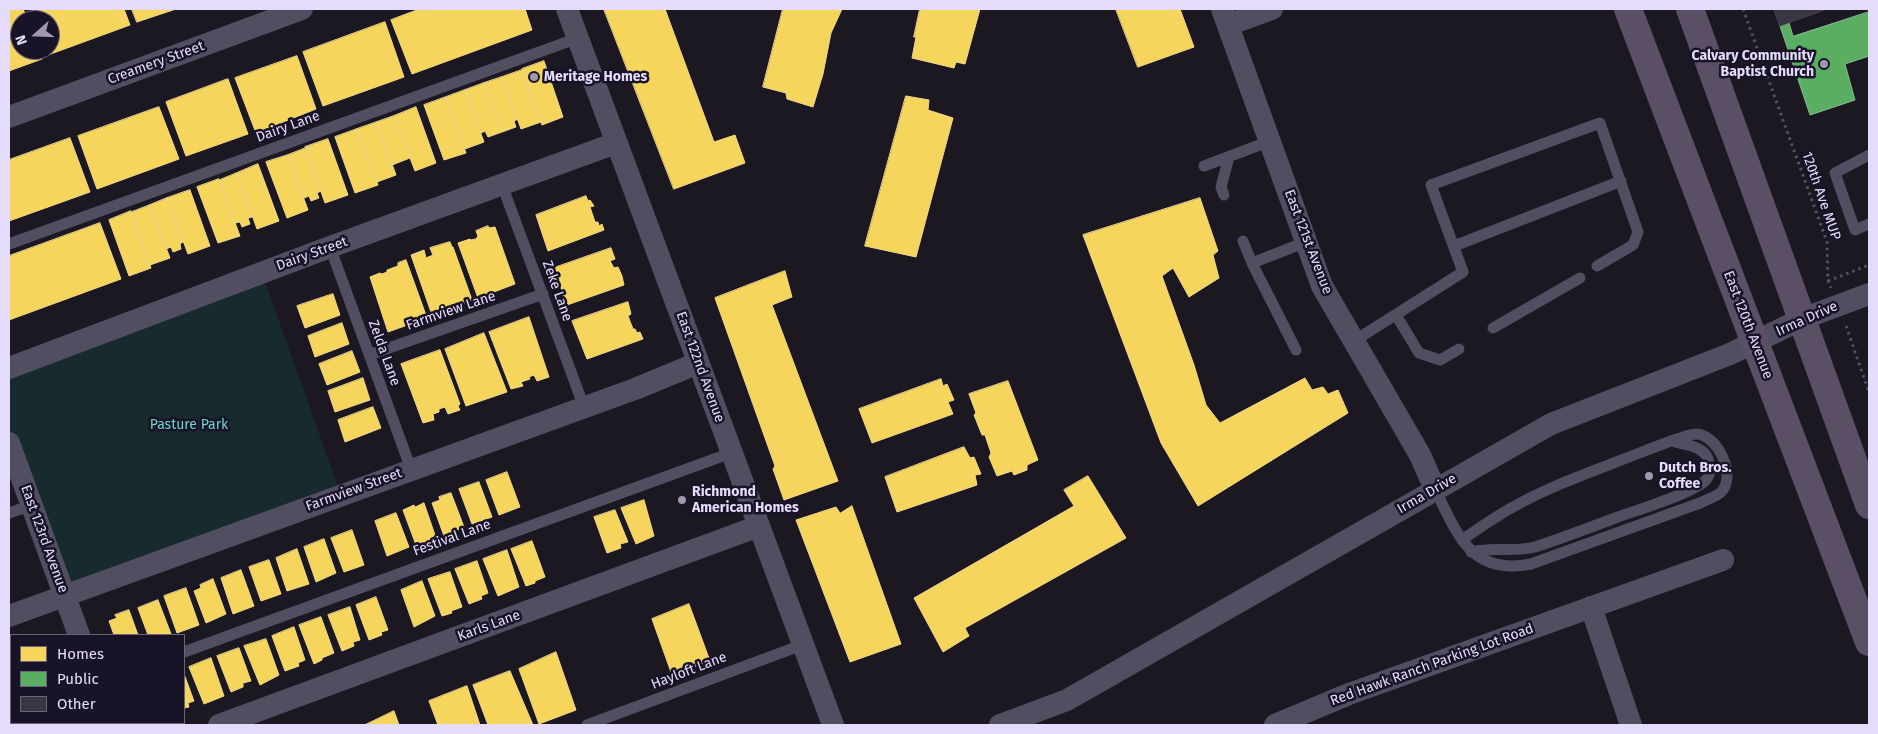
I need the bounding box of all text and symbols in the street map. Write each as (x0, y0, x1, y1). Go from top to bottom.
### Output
north arrow (10, 10, 60, 60)
text: N (12, 33, 31, 47)
street label: Creamery Street (106, 38, 206, 88)
place label: Calvary Community Baptist Church (1692, 48, 1814, 80)
marker: Calvary Community Baptist Church (1818, 58, 1830, 70)
place label: Meritage Homes (544, 69, 647, 85)
marker: Meritage Homes (528, 71, 540, 83)
street label: Dairy Lane (254, 108, 322, 146)
street label: 120th Ave MUP (1798, 150, 1844, 242)
street label: East 121st Avenue (1280, 187, 1336, 297)
street label: Dairy Street (274, 233, 350, 275)
street label: Zeke Lane (538, 258, 576, 324)
street label: East 120th Avenue (1720, 269, 1776, 381)
street label: Farmview Lane (404, 288, 498, 334)
street label: Irma Drive (1774, 298, 1840, 340)
street label: East 122nd Avenue (672, 309, 728, 425)
street label: Zelda Lane (364, 318, 404, 388)
park label: Pasture Park (150, 417, 228, 433)
place label: Dutch Bros. Coffee (1659, 460, 1732, 492)
street label: Farmview Street (304, 465, 404, 515)
street label: Irma Drive (1394, 470, 1460, 518)
marker: Dutch Bros. Coffee (1643, 470, 1655, 482)
street label: East 123rd Avenue (17, 483, 71, 595)
place label: Richmond American Homes (692, 484, 799, 516)
marker: Richmond American Homes (676, 494, 688, 506)
street label: Festival Lane (411, 516, 493, 560)
street label: Karls Lane (455, 607, 523, 645)
street label: Red Hawk Ranch Parking Lot Road (1328, 620, 1536, 710)
legend (10, 634, 185, 724)
text: Homes (57, 645, 104, 663)
street label: Hayloft Lane (649, 649, 729, 693)
text: Public (57, 670, 99, 688)
text: Other (57, 695, 96, 713)

